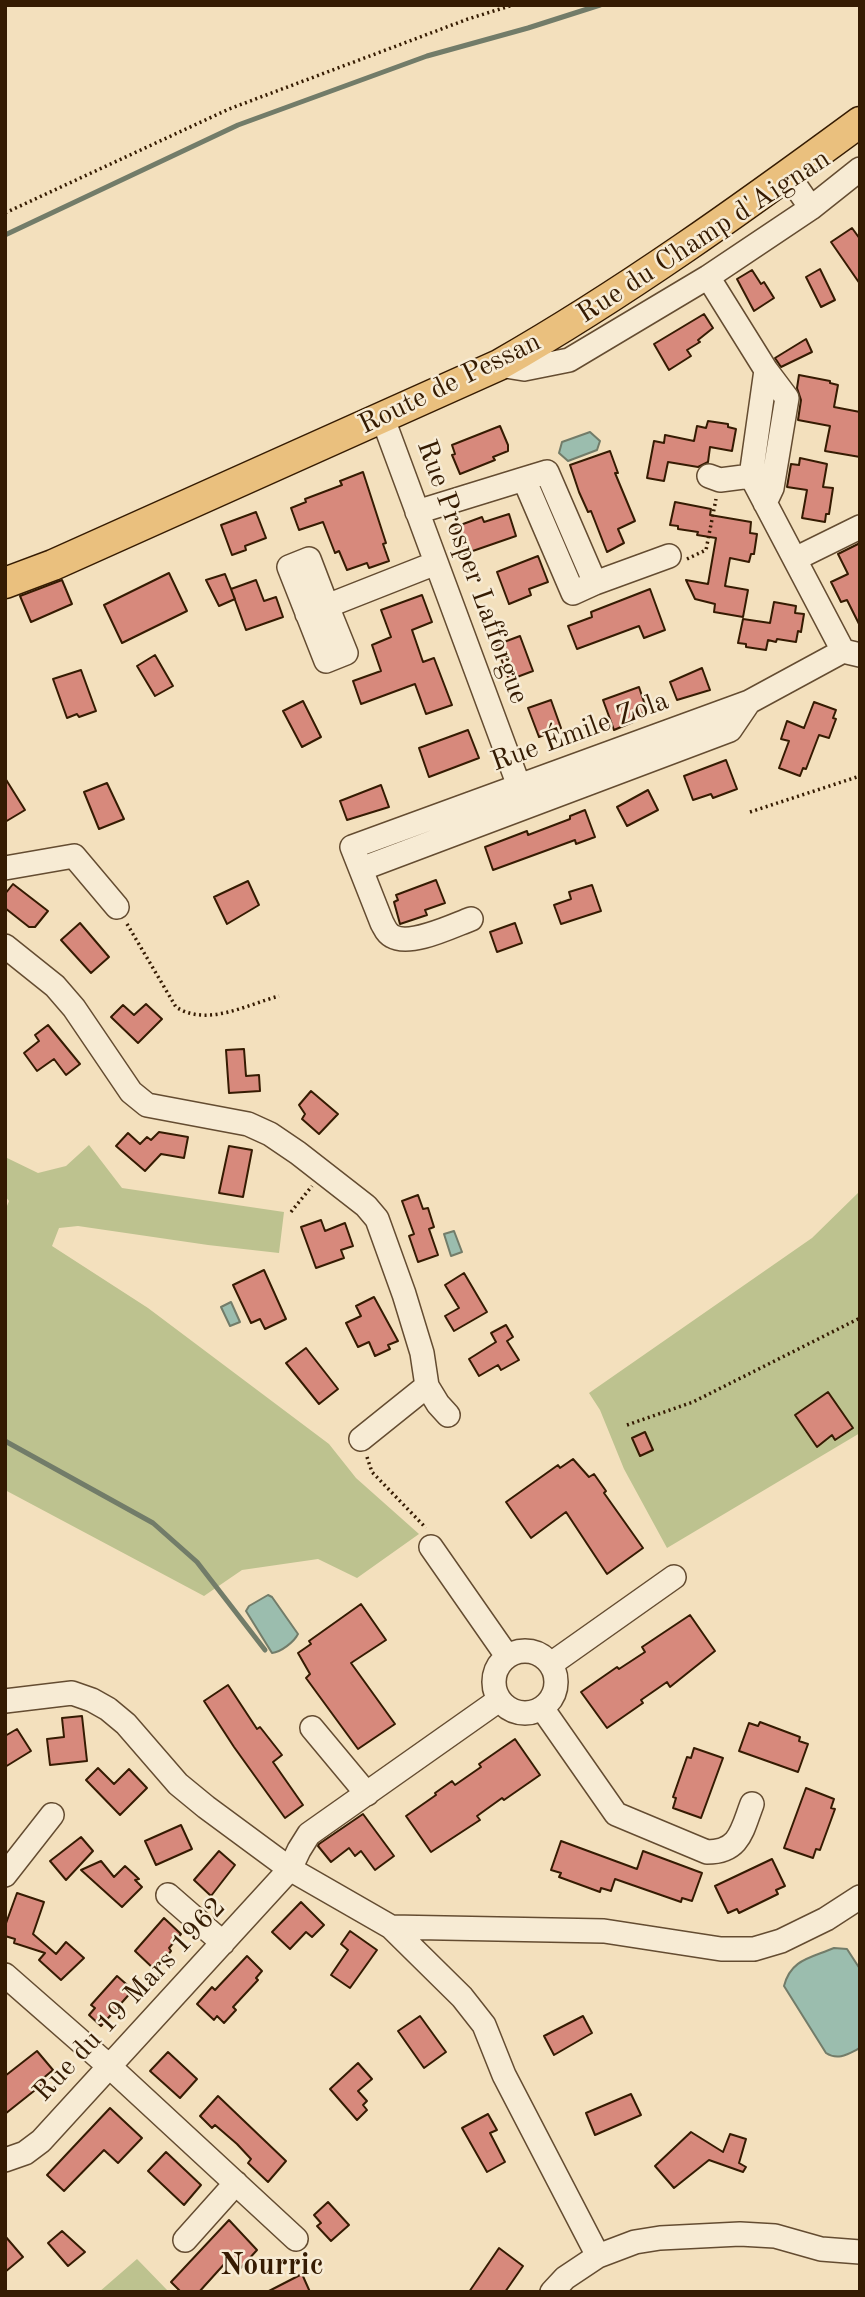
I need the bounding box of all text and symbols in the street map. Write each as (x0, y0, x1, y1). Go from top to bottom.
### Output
street label: Rue du Champ d'Aignan (571, 143, 837, 331)
street label: Route de Pessan (353, 325, 547, 443)
street label: Rue Prosper Lafforgue (409, 435, 535, 709)
street label: Rue Émile Zola (487, 684, 673, 780)
street label: Rue du 19 Mars 1962 (27, 1891, 233, 2109)
district label: Nourric (220, 2248, 324, 2284)

